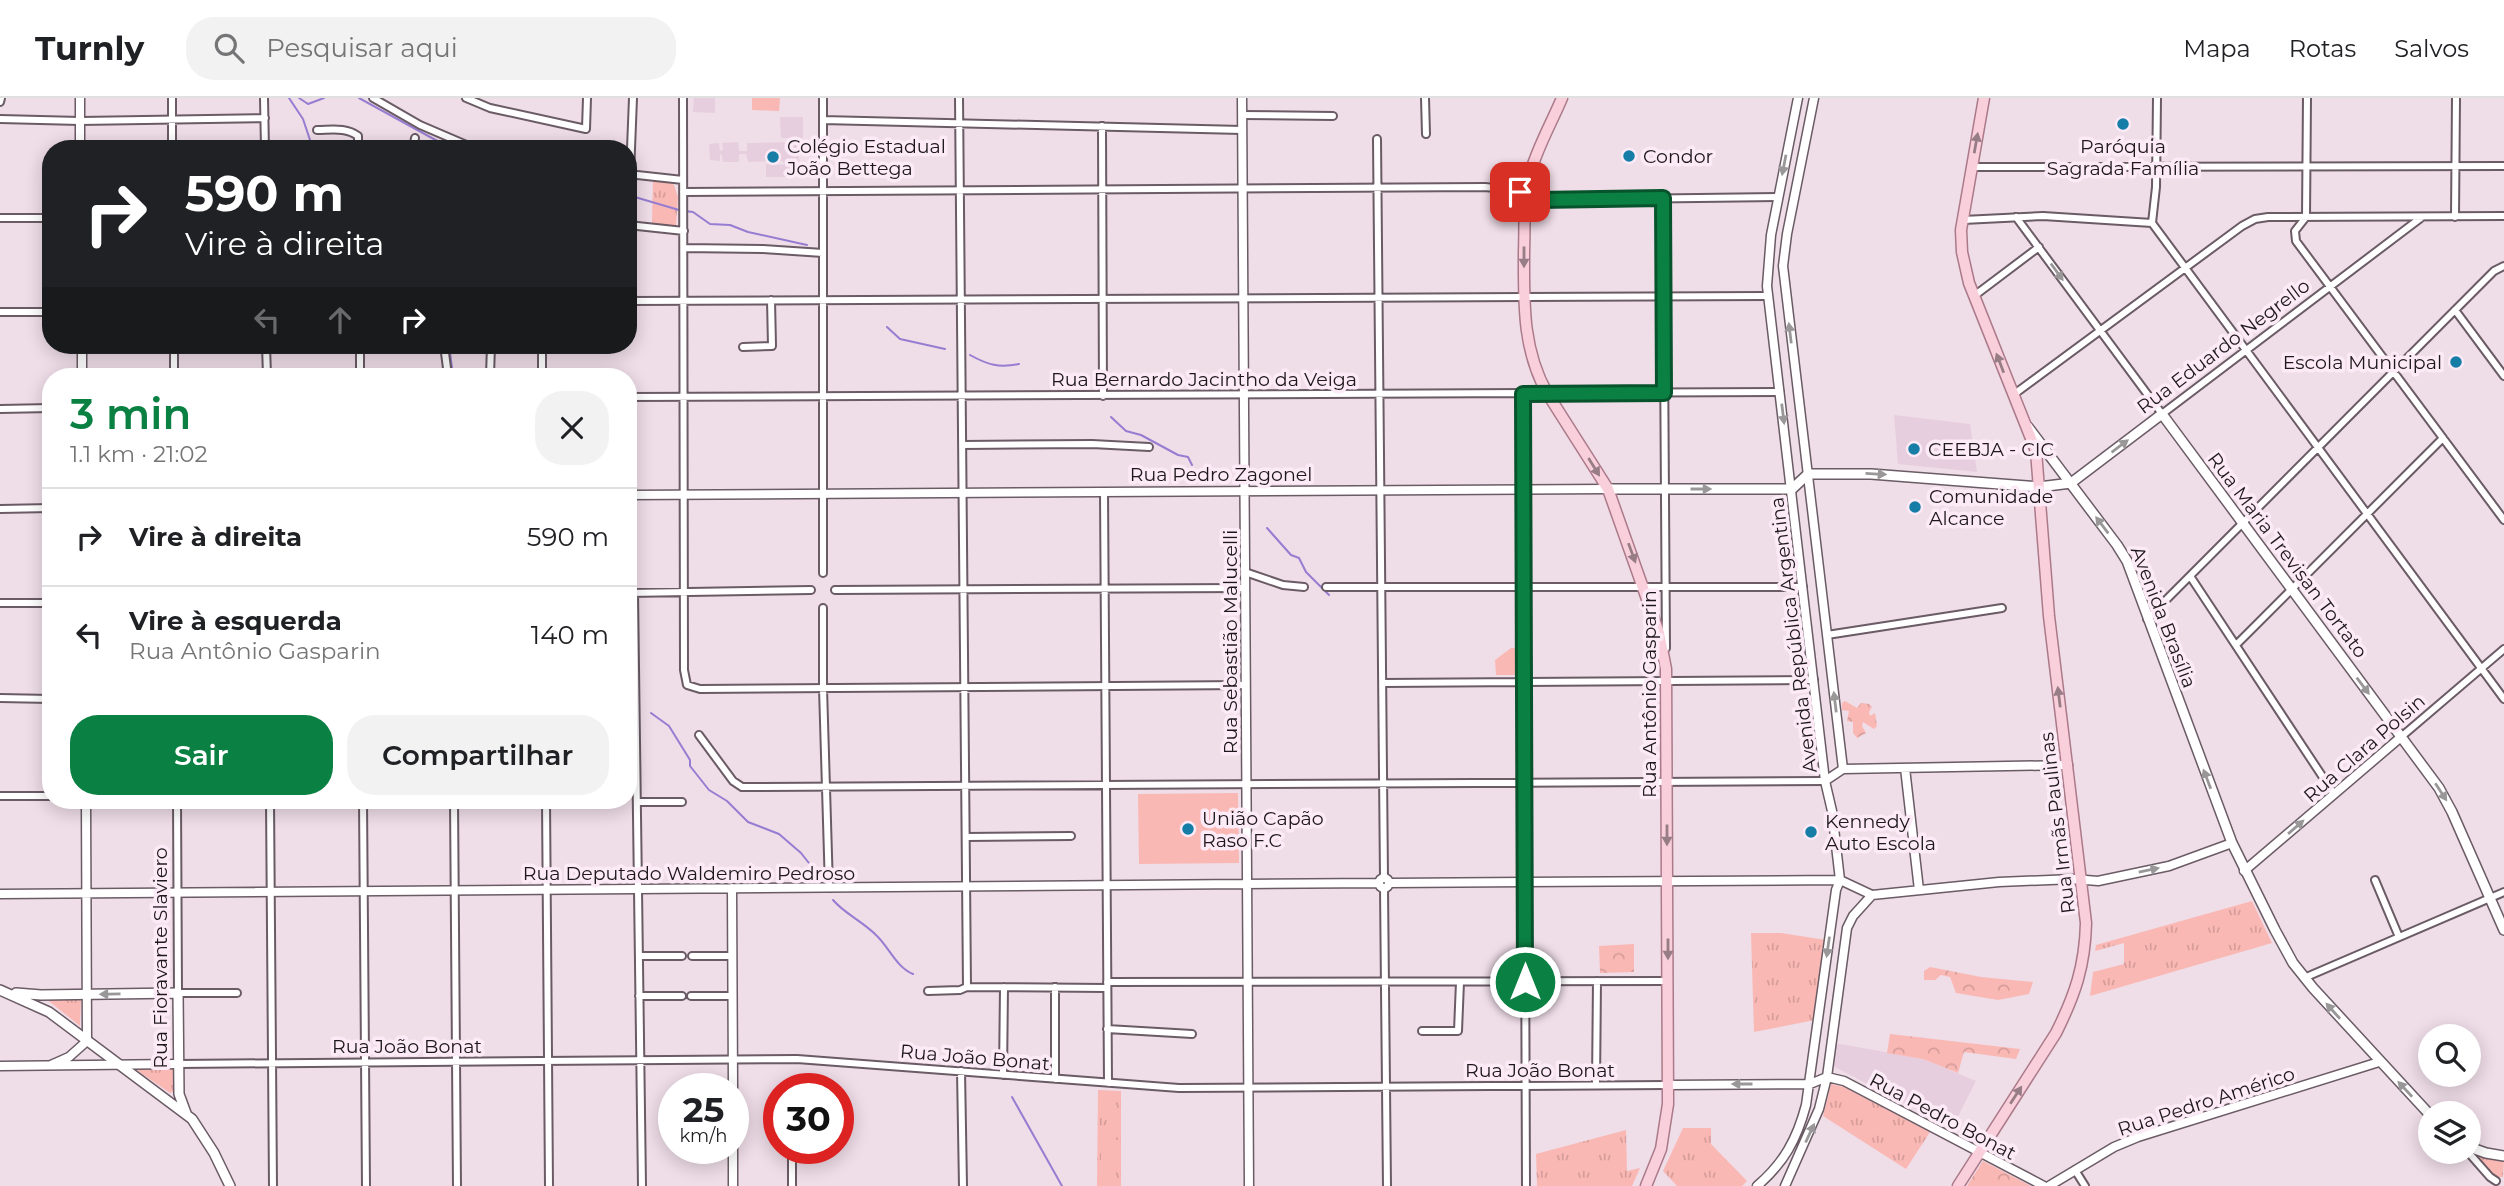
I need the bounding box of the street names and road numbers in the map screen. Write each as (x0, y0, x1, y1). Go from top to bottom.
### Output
street label: Rua Eduardo Negrello (2132, 274, 2314, 419)
street label: Rua Bernardo Jacintho da Veiga (1051, 368, 1357, 391)
street label: Rua Maria Trevisan Tortato (2203, 448, 2372, 663)
street label: Rua Pedro Zagonel (1130, 463, 1312, 486)
street label: Avenida República Argentina (1765, 496, 1822, 774)
street label: Rua Sebastião Malucelli (1219, 530, 1242, 754)
street label: Avenida Brasília (2126, 543, 2201, 691)
street label: Rua Antônio Gasparin (1638, 590, 1661, 798)
street label: Rua Clara Polsin (2299, 689, 2430, 807)
street label: Rua Irmãs Paulinas (2035, 731, 2080, 915)
street label: Rua Fioravante Slaviero (149, 847, 172, 1069)
street label: Rua Deputado Waldemiro Pedroso (523, 862, 855, 885)
street label: Rua João Bonat (332, 1035, 482, 1058)
street label: Rua João Bonat (899, 1039, 1051, 1076)
street label: Rua João Bonat (1465, 1059, 1615, 1082)
street label: Rua Pedro Américo (2115, 1062, 2298, 1141)
street label: Rua Pedro Bonat (1866, 1068, 2020, 1165)

